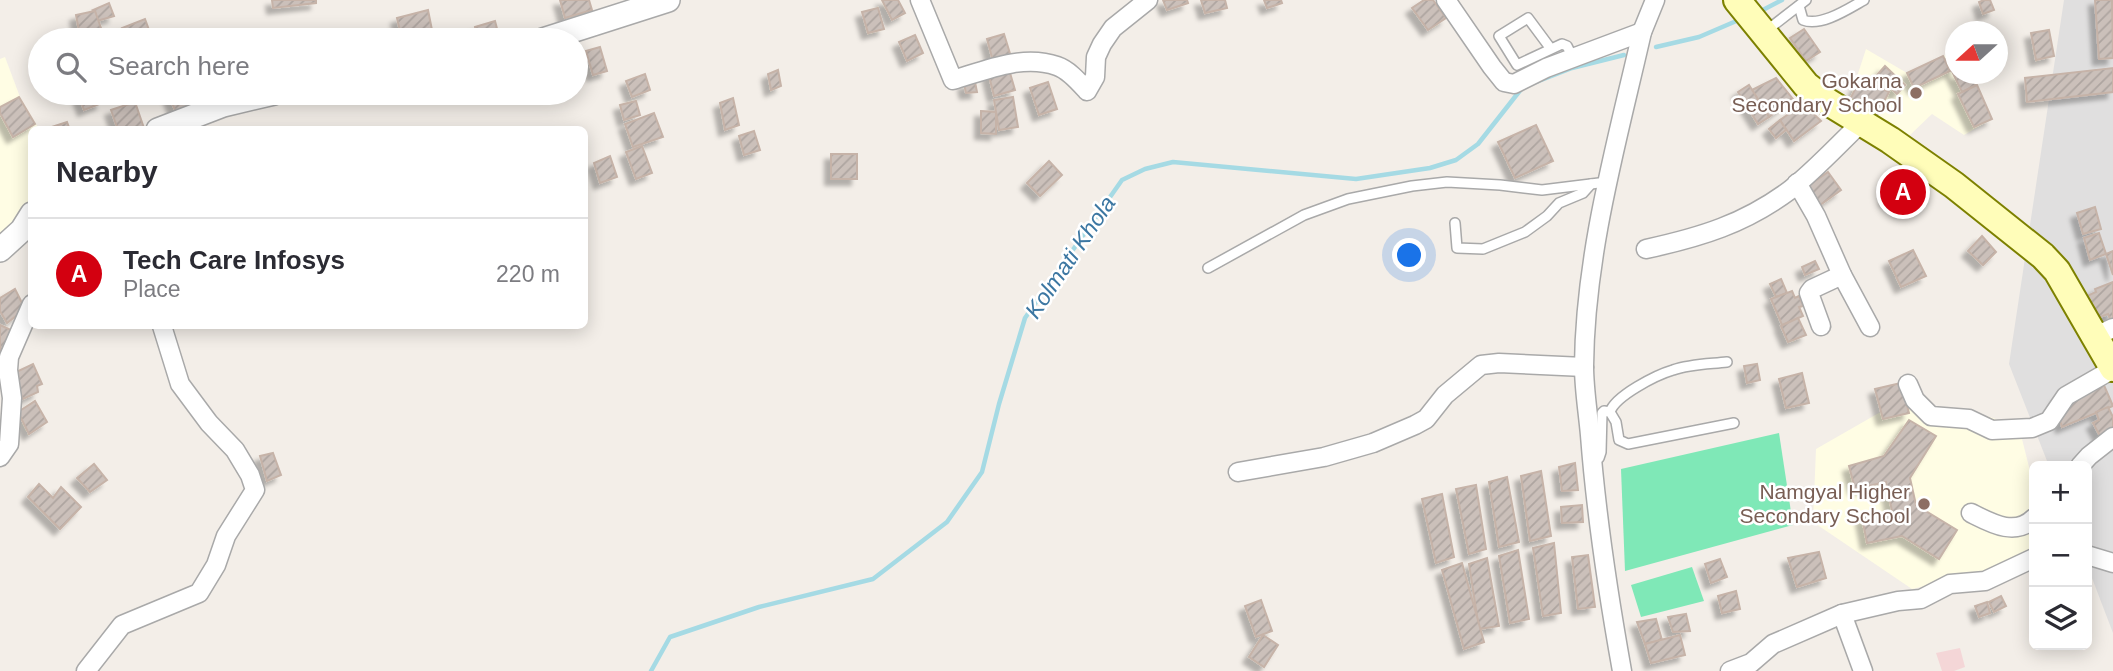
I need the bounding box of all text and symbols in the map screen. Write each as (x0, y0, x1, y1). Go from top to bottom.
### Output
north arrow (1945, 21, 2008, 84)
search box (28, 28, 588, 105)
icon: search (52, 48, 90, 86)
text: Search here (108, 51, 250, 81)
place label: Gokarna Secondary School (1732, 69, 1902, 116)
marker: Gokarna Secondary School (1908, 85, 1924, 101)
text: Nearby (56, 155, 158, 188)
pin: A (1880, 166, 1926, 218)
water label: Kolmati Khola (1020, 191, 1120, 323)
your location (1392, 238, 1426, 272)
text: Tech Care Infosys (123, 245, 345, 275)
text: A (71, 261, 87, 287)
text: 220 m (496, 261, 560, 287)
text: Place (123, 276, 181, 302)
map controls (2029, 461, 2092, 650)
button: + (2029, 461, 2092, 524)
place label: Namgyal Higher Secondary School (1740, 480, 1910, 527)
marker: Namgyal Higher Secondary School (1916, 496, 1932, 512)
button: − (2029, 524, 2092, 587)
button: layers (2029, 587, 2092, 650)

